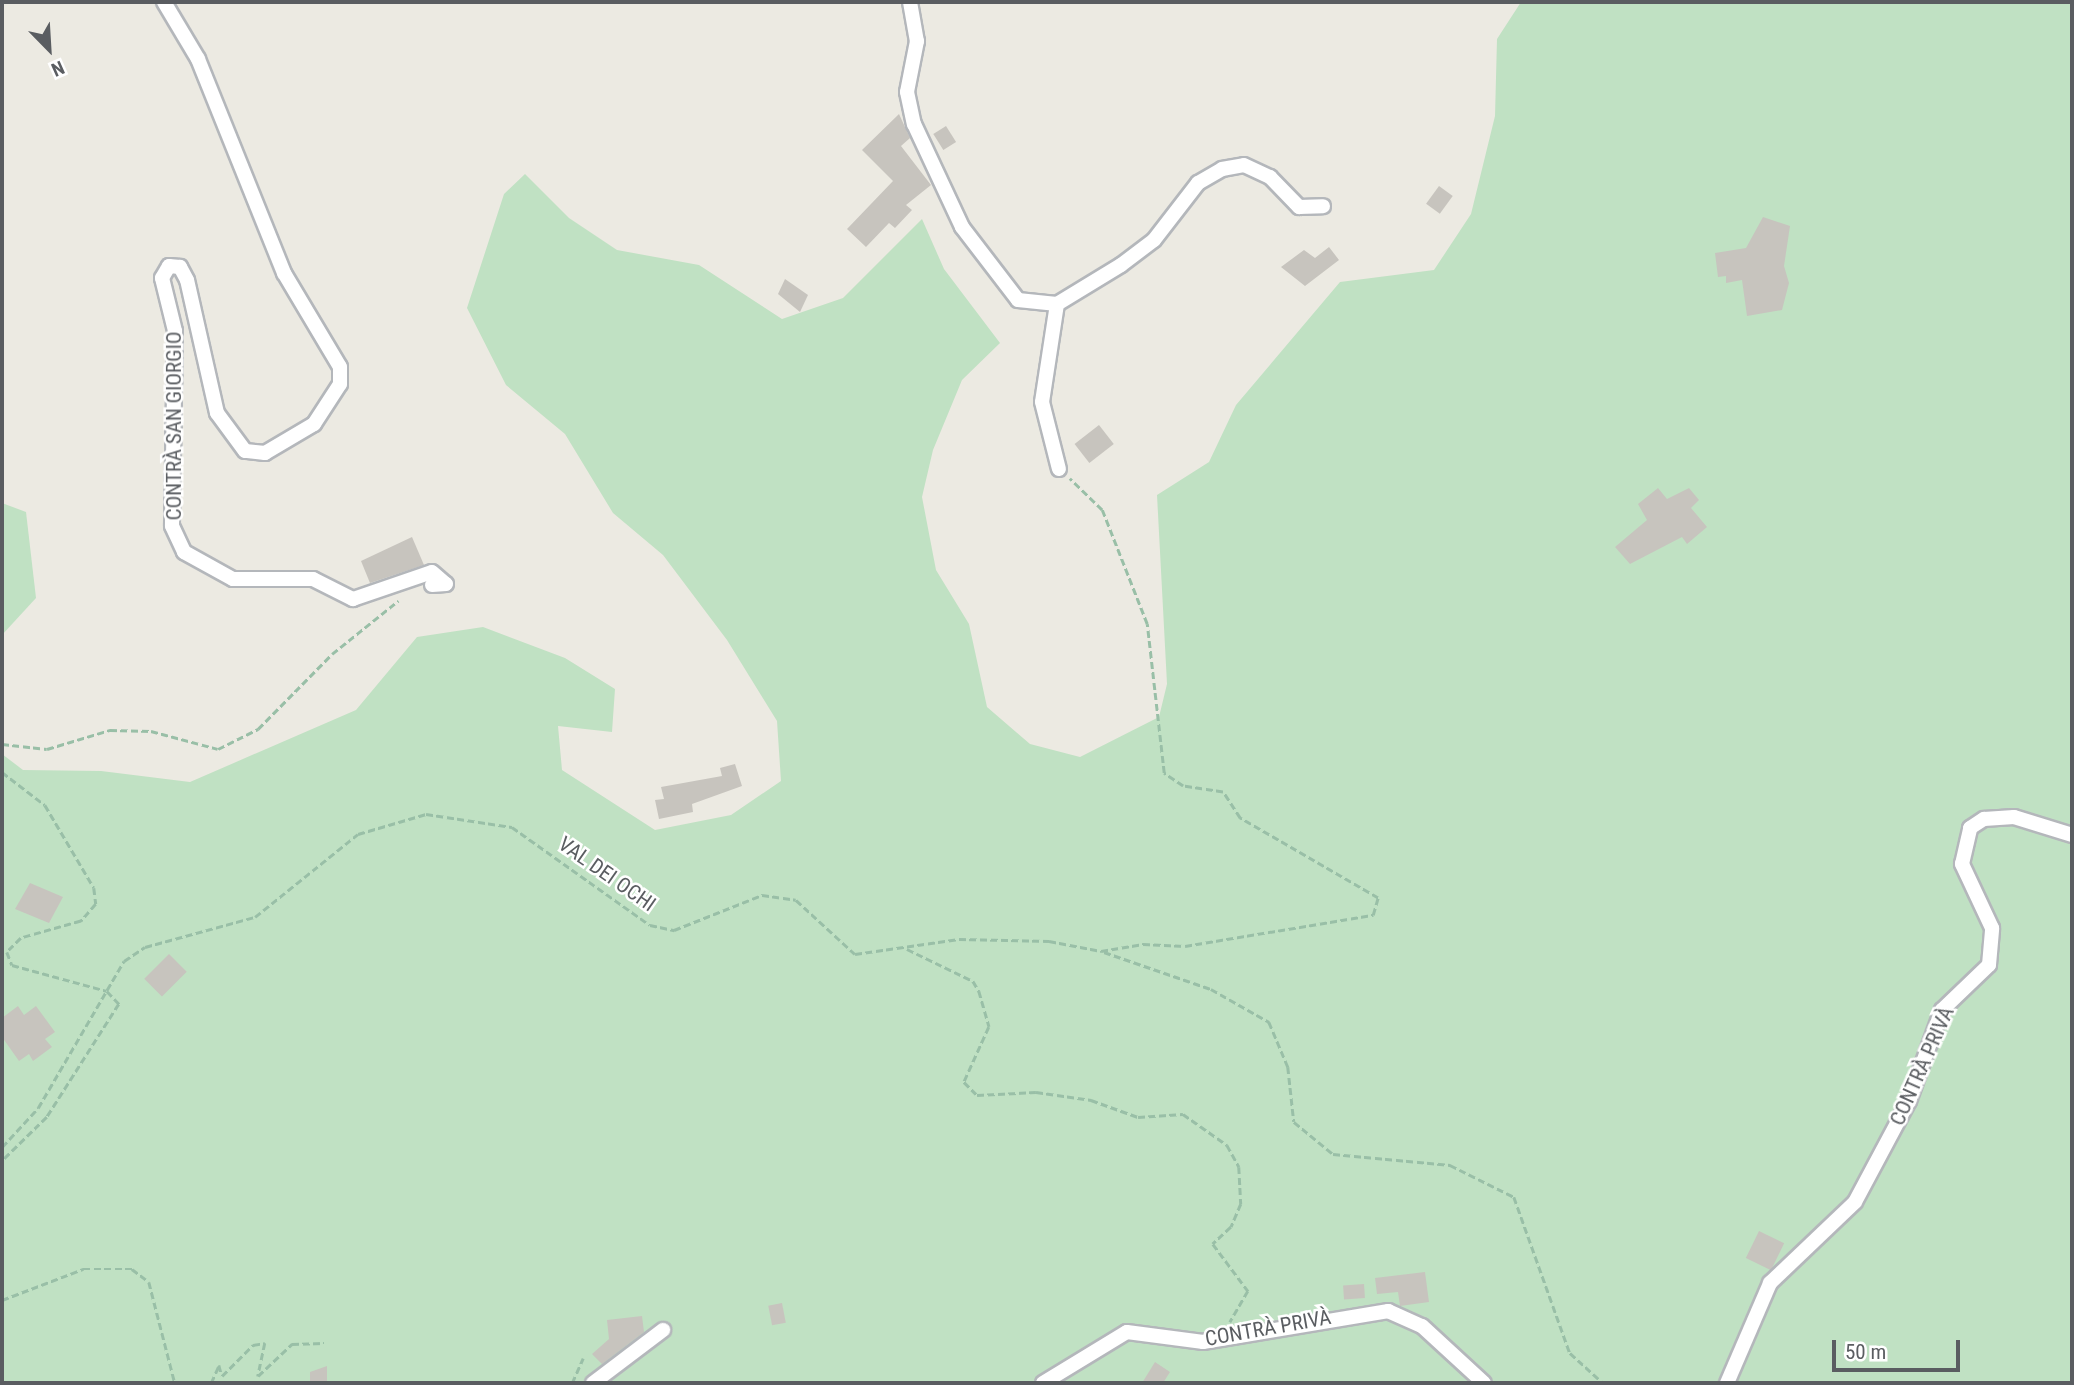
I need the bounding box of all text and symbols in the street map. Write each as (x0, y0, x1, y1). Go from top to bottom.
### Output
north arrow (14, 14, 84, 84)
text: N (48, 56, 68, 82)
street label: CONTRÀ SAN GIORGIO (161, 332, 187, 520)
street label: VAL DEI OCHI (553, 831, 661, 917)
street label: CONTRÀ PRIVÀ (1885, 1003, 1959, 1129)
street label: CONTRÀ PRIVÀ (1203, 1305, 1333, 1351)
scale bar (1836, 1326, 1964, 1370)
text: 50 m (1845, 1340, 1886, 1364)

